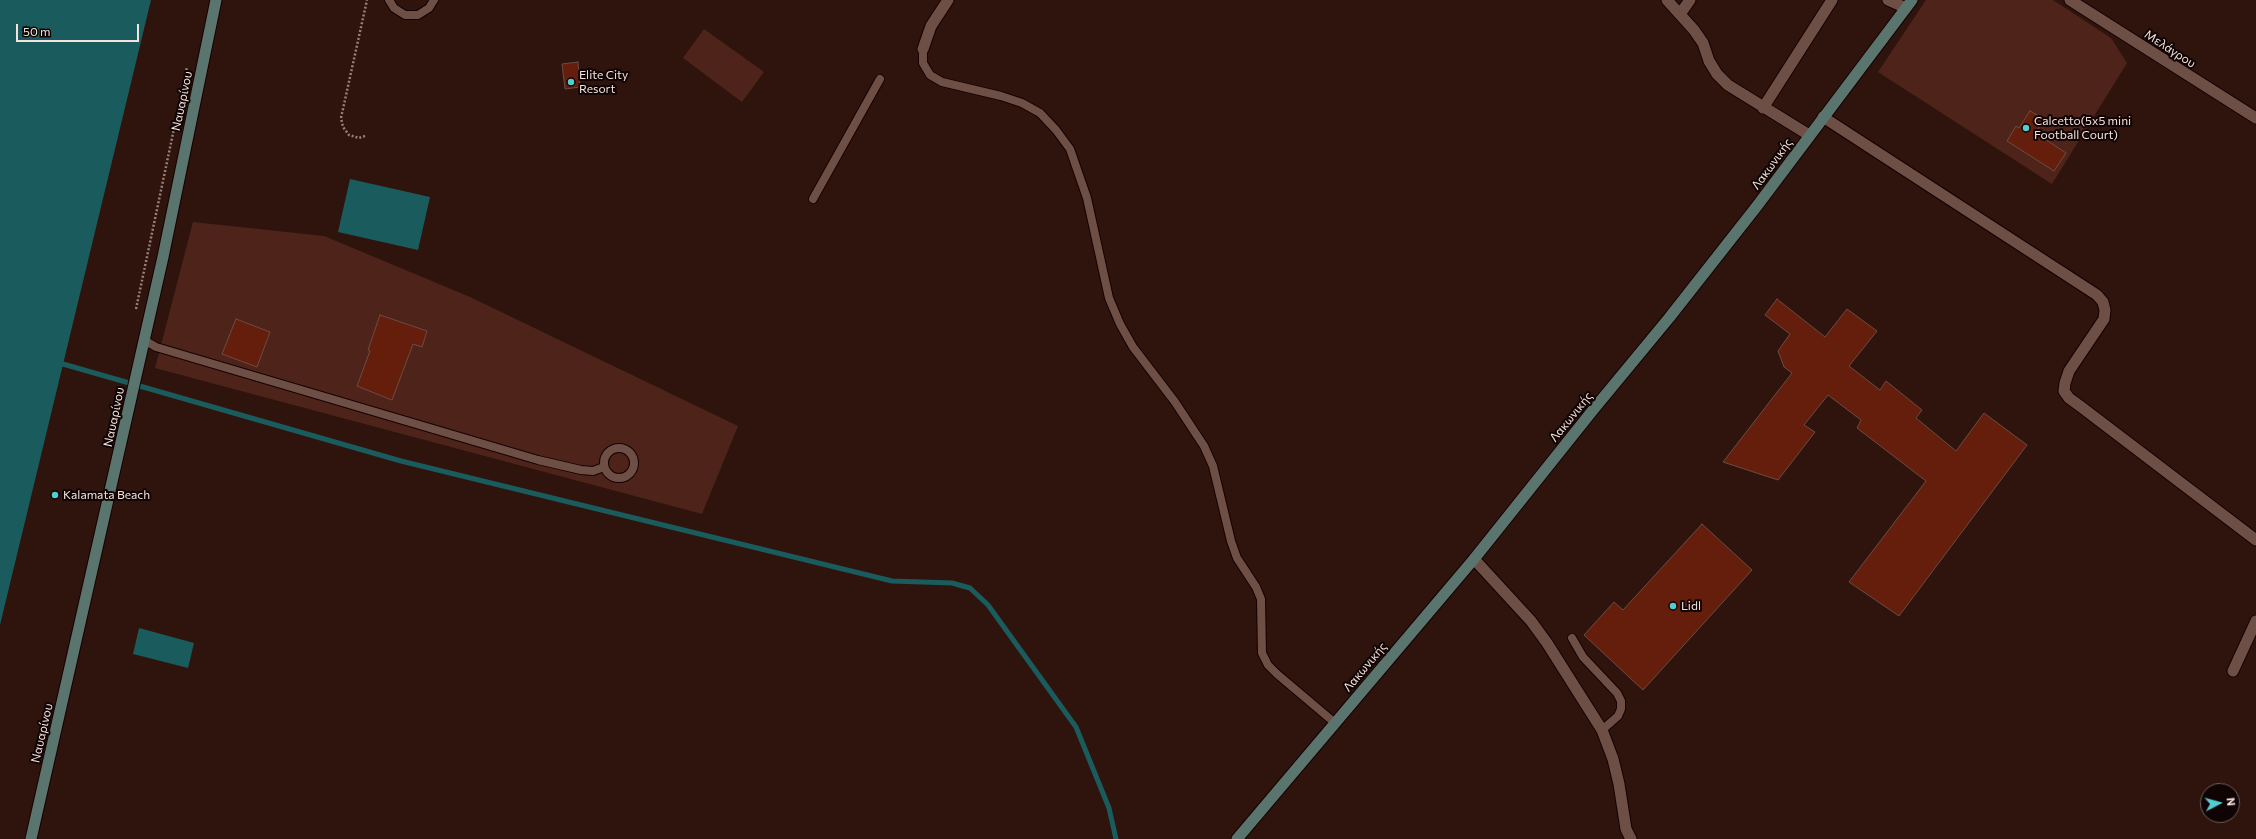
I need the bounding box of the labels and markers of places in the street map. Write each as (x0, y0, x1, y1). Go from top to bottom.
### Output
place label: Elite City Resort (579, 68, 628, 96)
marker: Elite City Resort (566, 77, 576, 87)
place label: Calcetto(5x5 mini Football Court) (2034, 114, 2131, 142)
marker: Calcetto(5x5 mini Football Court) (2021, 123, 2031, 133)
place label: Kalamata Beach (63, 488, 150, 502)
marker: Kalamata Beach (50, 490, 60, 500)
place label: Lidl (1681, 599, 1701, 613)
marker: Lidl (1668, 601, 1678, 611)

